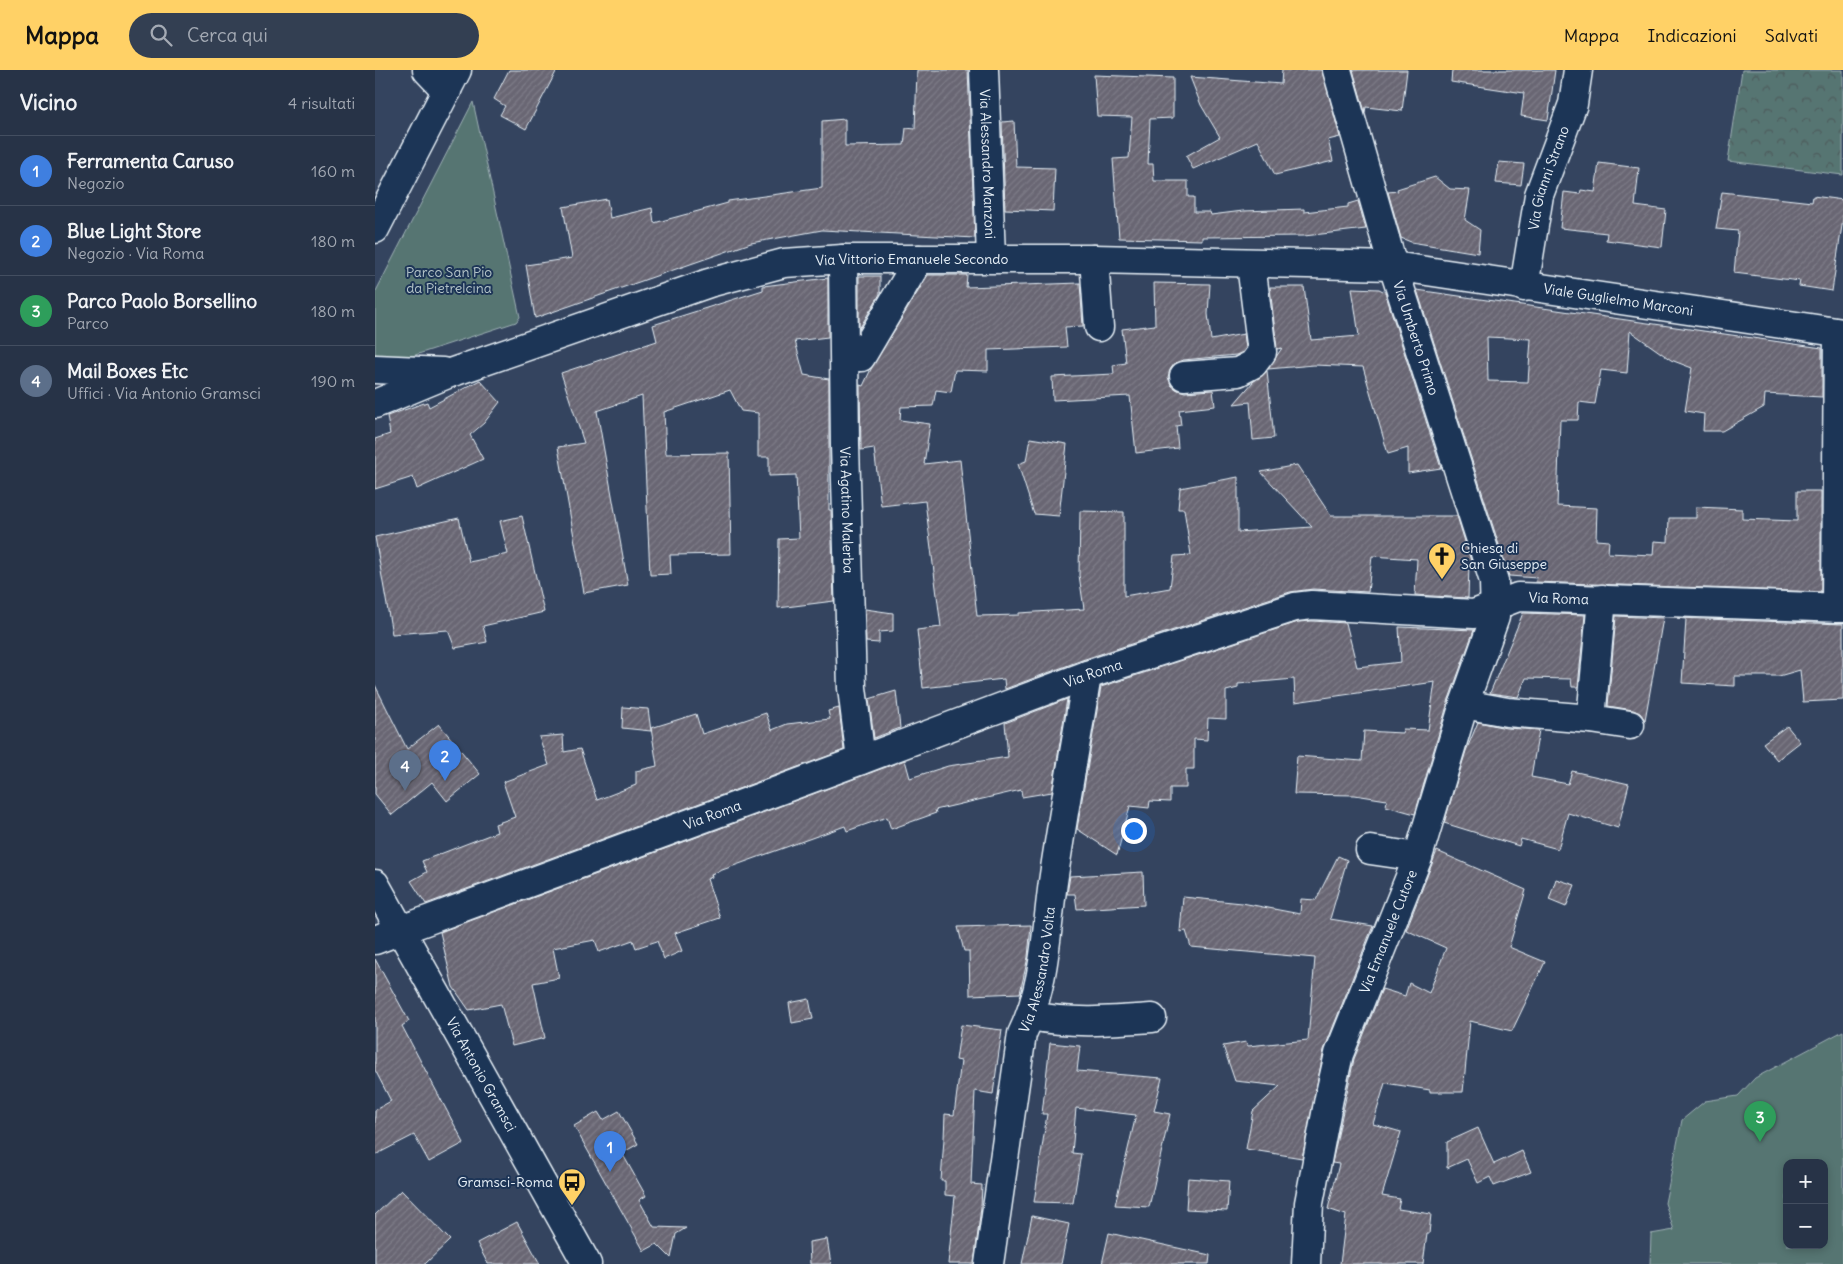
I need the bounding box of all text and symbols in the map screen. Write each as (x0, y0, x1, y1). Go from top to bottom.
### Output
search box (129, 13, 479, 58)
text: Mappa (25, 20, 99, 50)
icon: search (147, 21, 175, 49)
text: Cerca qui (187, 23, 268, 47)
text: Mappa (1564, 24, 1619, 47)
text: Indicazioni (1647, 24, 1737, 47)
text: Salvati (1765, 24, 1818, 47)
text: Vicino (20, 89, 77, 116)
street label: Via Alessandro Manzoni (976, 89, 999, 239)
text: 4 risultati (288, 93, 355, 113)
street label: Via Gianni Strano (1524, 123, 1573, 232)
text: Ferramenta Caruso (67, 149, 234, 173)
text: 1 (33, 161, 39, 181)
text: 160 m (311, 161, 355, 181)
text: Negozio (67, 173, 125, 193)
text: Blue Light Store (67, 219, 201, 243)
text: 2 (32, 231, 40, 251)
text: 180 m (311, 231, 355, 251)
text: Negozio · Via Roma (67, 243, 204, 263)
street label: Via Vittorio Emanuele Secondo (815, 250, 1009, 270)
park label: Parco San Pio da Pietrelcina (406, 263, 492, 297)
street label: Via Umberto Primo (1389, 279, 1443, 398)
street label: Viale Guglielmo Marconi (1542, 279, 1695, 320)
text: Parco Paolo Borsellino (67, 289, 257, 313)
text: 3 (31, 301, 41, 321)
text: 180 m (311, 301, 355, 321)
text: Parco (67, 313, 109, 333)
text: Mail Boxes Etc (67, 359, 188, 383)
text: 4 (31, 371, 41, 391)
text: 190 m (311, 371, 355, 391)
text: Uffici · Via Antonio Gramsci (67, 383, 261, 403)
street label: Via Agatino Malerba (836, 446, 858, 574)
place label: Chiesa di San Giuseppe (1461, 539, 1547, 573)
church icon: Chiesa di San Giuseppe (1427, 541, 1457, 580)
street label: Via Roma (1528, 588, 1589, 608)
street label: Via Roma (1061, 655, 1124, 692)
pin: 2 (429, 740, 461, 781)
pin: 4 (389, 750, 421, 791)
street label: Via Roma (681, 796, 744, 834)
your location (1121, 818, 1147, 844)
street label: Via Emanuele Cutore (1355, 867, 1421, 996)
street label: Via Alessandro Volta (1015, 906, 1059, 1036)
street label: Via Antonio Gramsci (442, 1014, 520, 1135)
pin: 3 (1744, 1101, 1776, 1142)
pin: 1 (594, 1131, 626, 1172)
map controls (1783, 1159, 1828, 1249)
button: + (1783, 1159, 1828, 1204)
bus stop icon: Gramsci-Roma (557, 1167, 587, 1206)
place label: Gramsci-Roma (458, 1173, 553, 1191)
button: − (1783, 1204, 1828, 1249)

